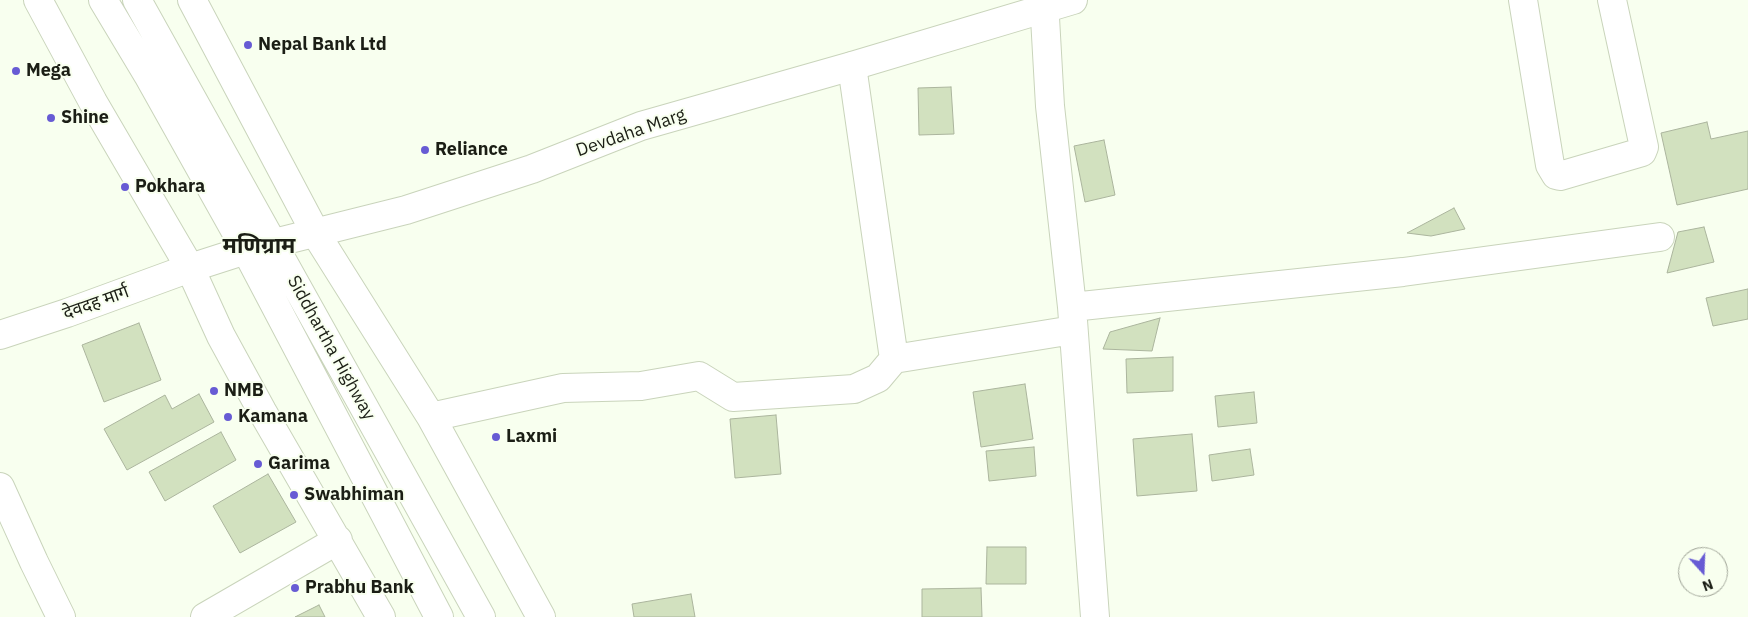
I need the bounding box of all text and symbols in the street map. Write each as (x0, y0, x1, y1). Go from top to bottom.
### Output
place label: Nepal Bank Ltd (258, 34, 387, 56)
marker: Nepal Bank Ltd (242, 39, 254, 51)
place label: Mega (26, 60, 71, 82)
marker: Mega (10, 65, 22, 77)
street label: Devdaha Marg (573, 104, 689, 162)
place label: Shine (61, 107, 109, 129)
marker: Shine (45, 112, 57, 124)
place label: Reliance (435, 139, 508, 161)
marker: Reliance (419, 144, 431, 156)
place label: Pokhara (135, 176, 205, 198)
marker: Pokhara (119, 181, 131, 193)
district label: मणिग्राम (223, 234, 295, 260)
street label: Siddhartha Highway (282, 272, 380, 424)
street label: देवदह मार्ग (60, 281, 132, 325)
place label: NMB (224, 380, 264, 402)
marker: NMB (208, 385, 220, 397)
place label: Kamana (238, 406, 308, 428)
marker: Kamana (222, 411, 234, 423)
place label: Laxmi (506, 426, 557, 448)
marker: Laxmi (490, 431, 502, 443)
place label: Garima (268, 453, 330, 475)
marker: Garima (252, 458, 264, 470)
place label: Swabhiman (304, 484, 404, 506)
marker: Swabhiman (288, 489, 300, 501)
north arrow (1678, 547, 1728, 597)
text: N (1700, 575, 1716, 595)
place label: Prabhu Bank (305, 577, 414, 599)
marker: Prabhu Bank (289, 582, 301, 594)

